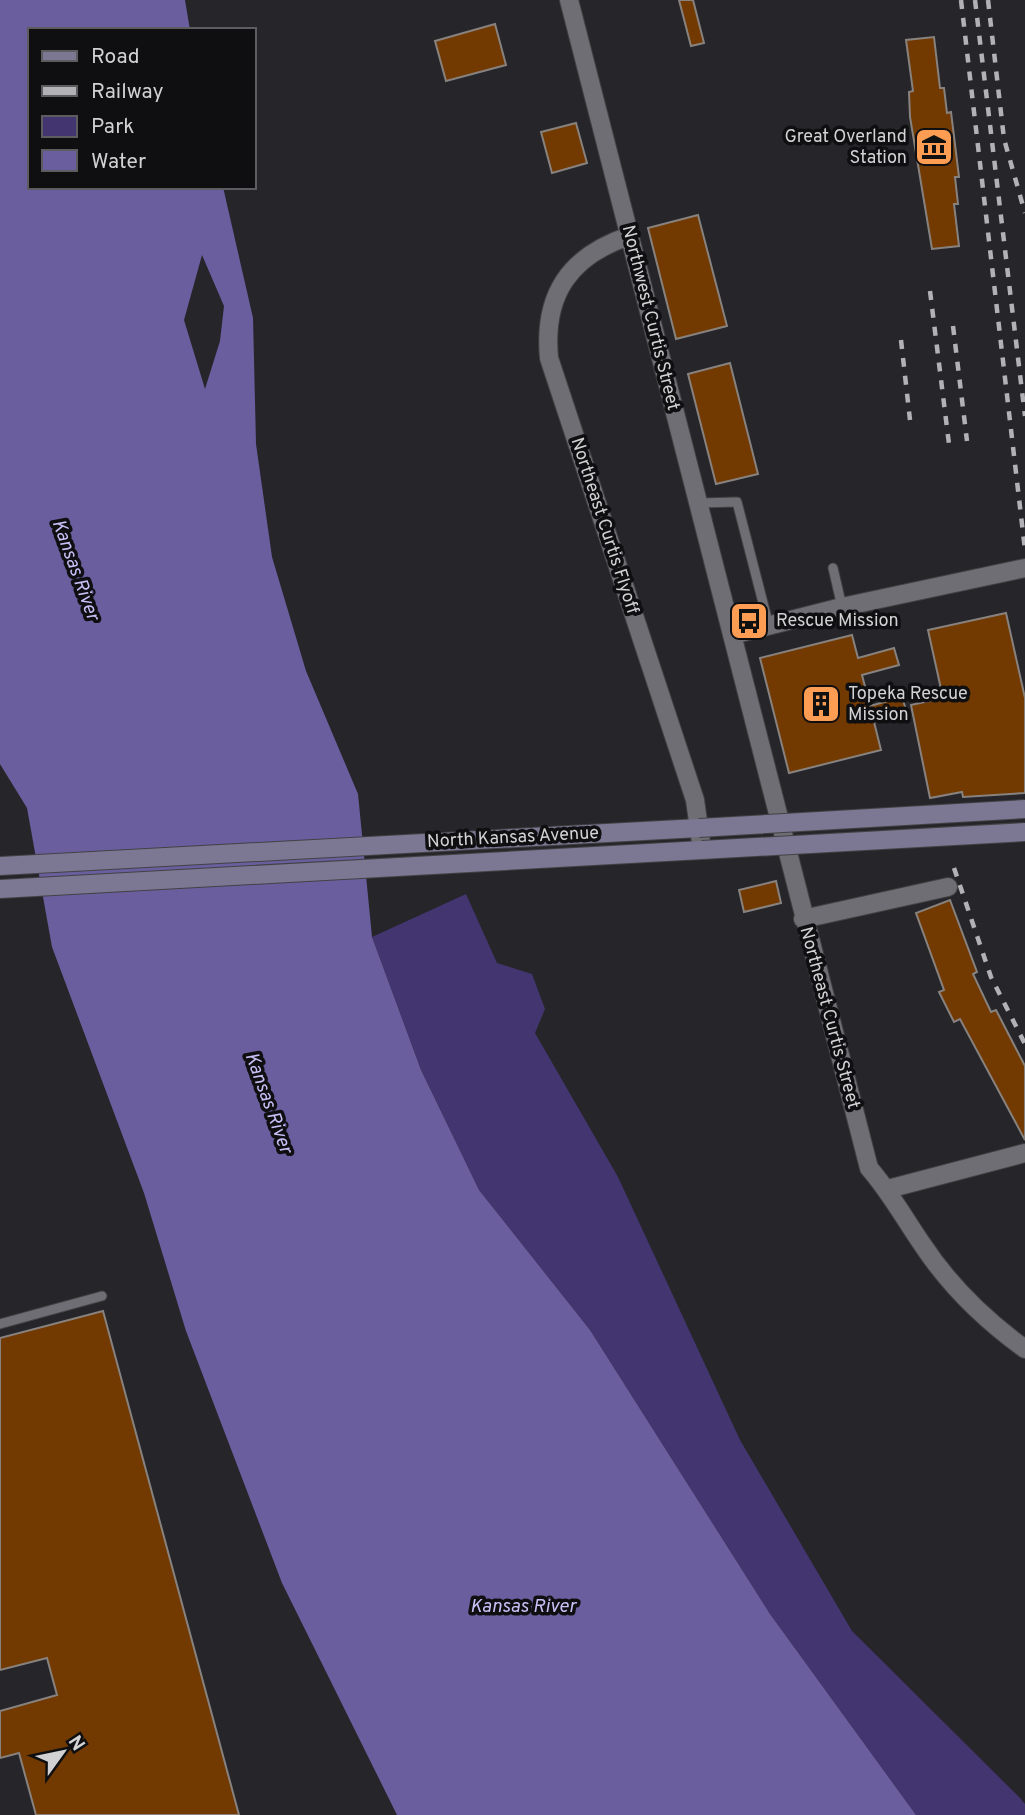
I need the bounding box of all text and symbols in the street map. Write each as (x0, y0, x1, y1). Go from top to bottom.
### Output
legend (28, 28, 256, 189)
text: Road (91, 44, 140, 71)
text: Railway (91, 79, 164, 106)
text: Park (91, 114, 134, 141)
place label: Great Overland Station (784, 126, 907, 170)
museum icon: Great Overland Station (913, 126, 955, 168)
text: Water (91, 149, 146, 176)
street label: Northwest Curtis Street (616, 223, 684, 413)
street label: Northeast Curtis Flyoff (565, 435, 643, 617)
water label: Kansas River (46, 516, 105, 626)
bus stop icon: Rescue Mission (728, 600, 770, 642)
place label: Rescue Mission (776, 610, 899, 633)
building icon: Topeka Rescue Mission (800, 683, 842, 725)
place label: Topeka Rescue Mission (848, 683, 968, 727)
street label: North Kansas Avenue (426, 822, 600, 854)
street label: Northeast Curtis Street (794, 924, 864, 1112)
water label: Kansas River (239, 1049, 298, 1159)
water label: Kansas River (470, 1595, 578, 1619)
north arrow (28, 1717, 98, 1787)
text: N (62, 1732, 89, 1756)

